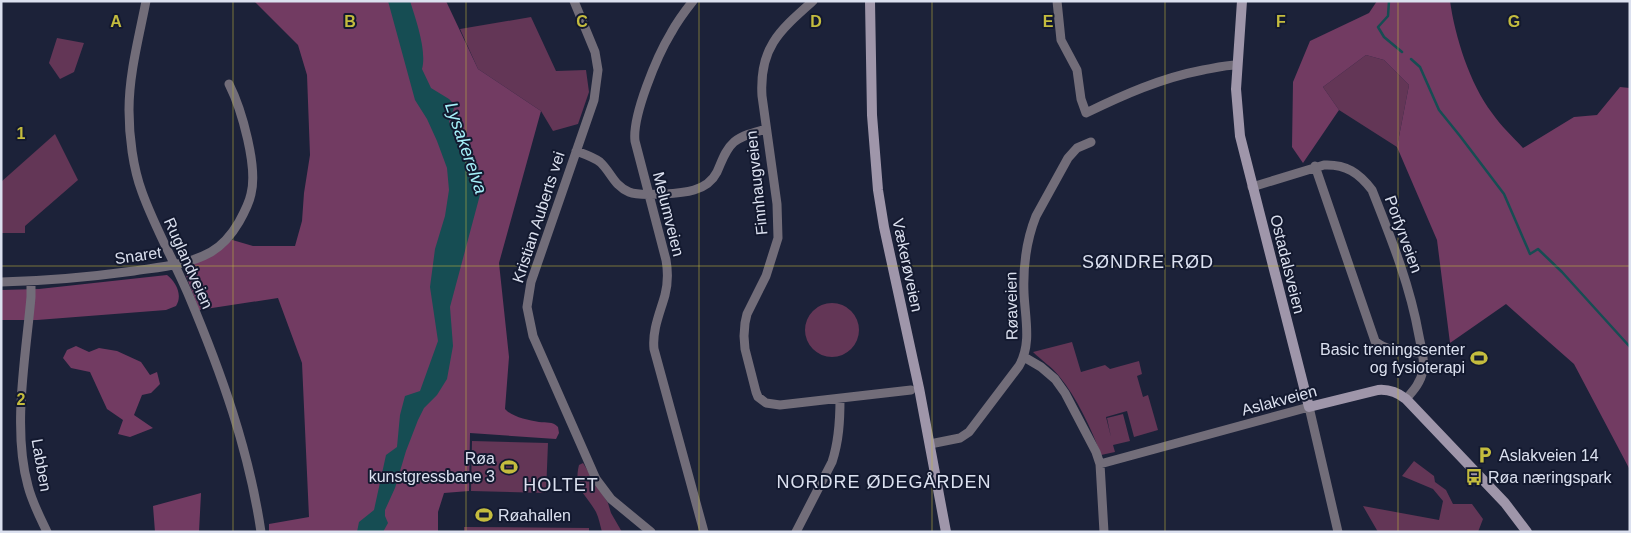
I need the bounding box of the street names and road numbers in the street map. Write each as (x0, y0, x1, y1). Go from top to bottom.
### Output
street label: Finnhaugveien (743, 130, 770, 236)
street label: Kristian Auberts vei (509, 149, 568, 285)
street label: Melumveien (650, 170, 687, 258)
street label: Porfyrveien (1382, 193, 1425, 275)
street label: Ostadalsveien (1267, 213, 1308, 315)
street label: Ruglandveien (161, 215, 216, 311)
street label: Vækerøveien (889, 217, 926, 313)
street label: Snaret (114, 244, 163, 267)
street label: Røaveien (1002, 272, 1021, 340)
street label: Aslakveien (1240, 382, 1319, 419)
street label: Labben (29, 437, 55, 493)

